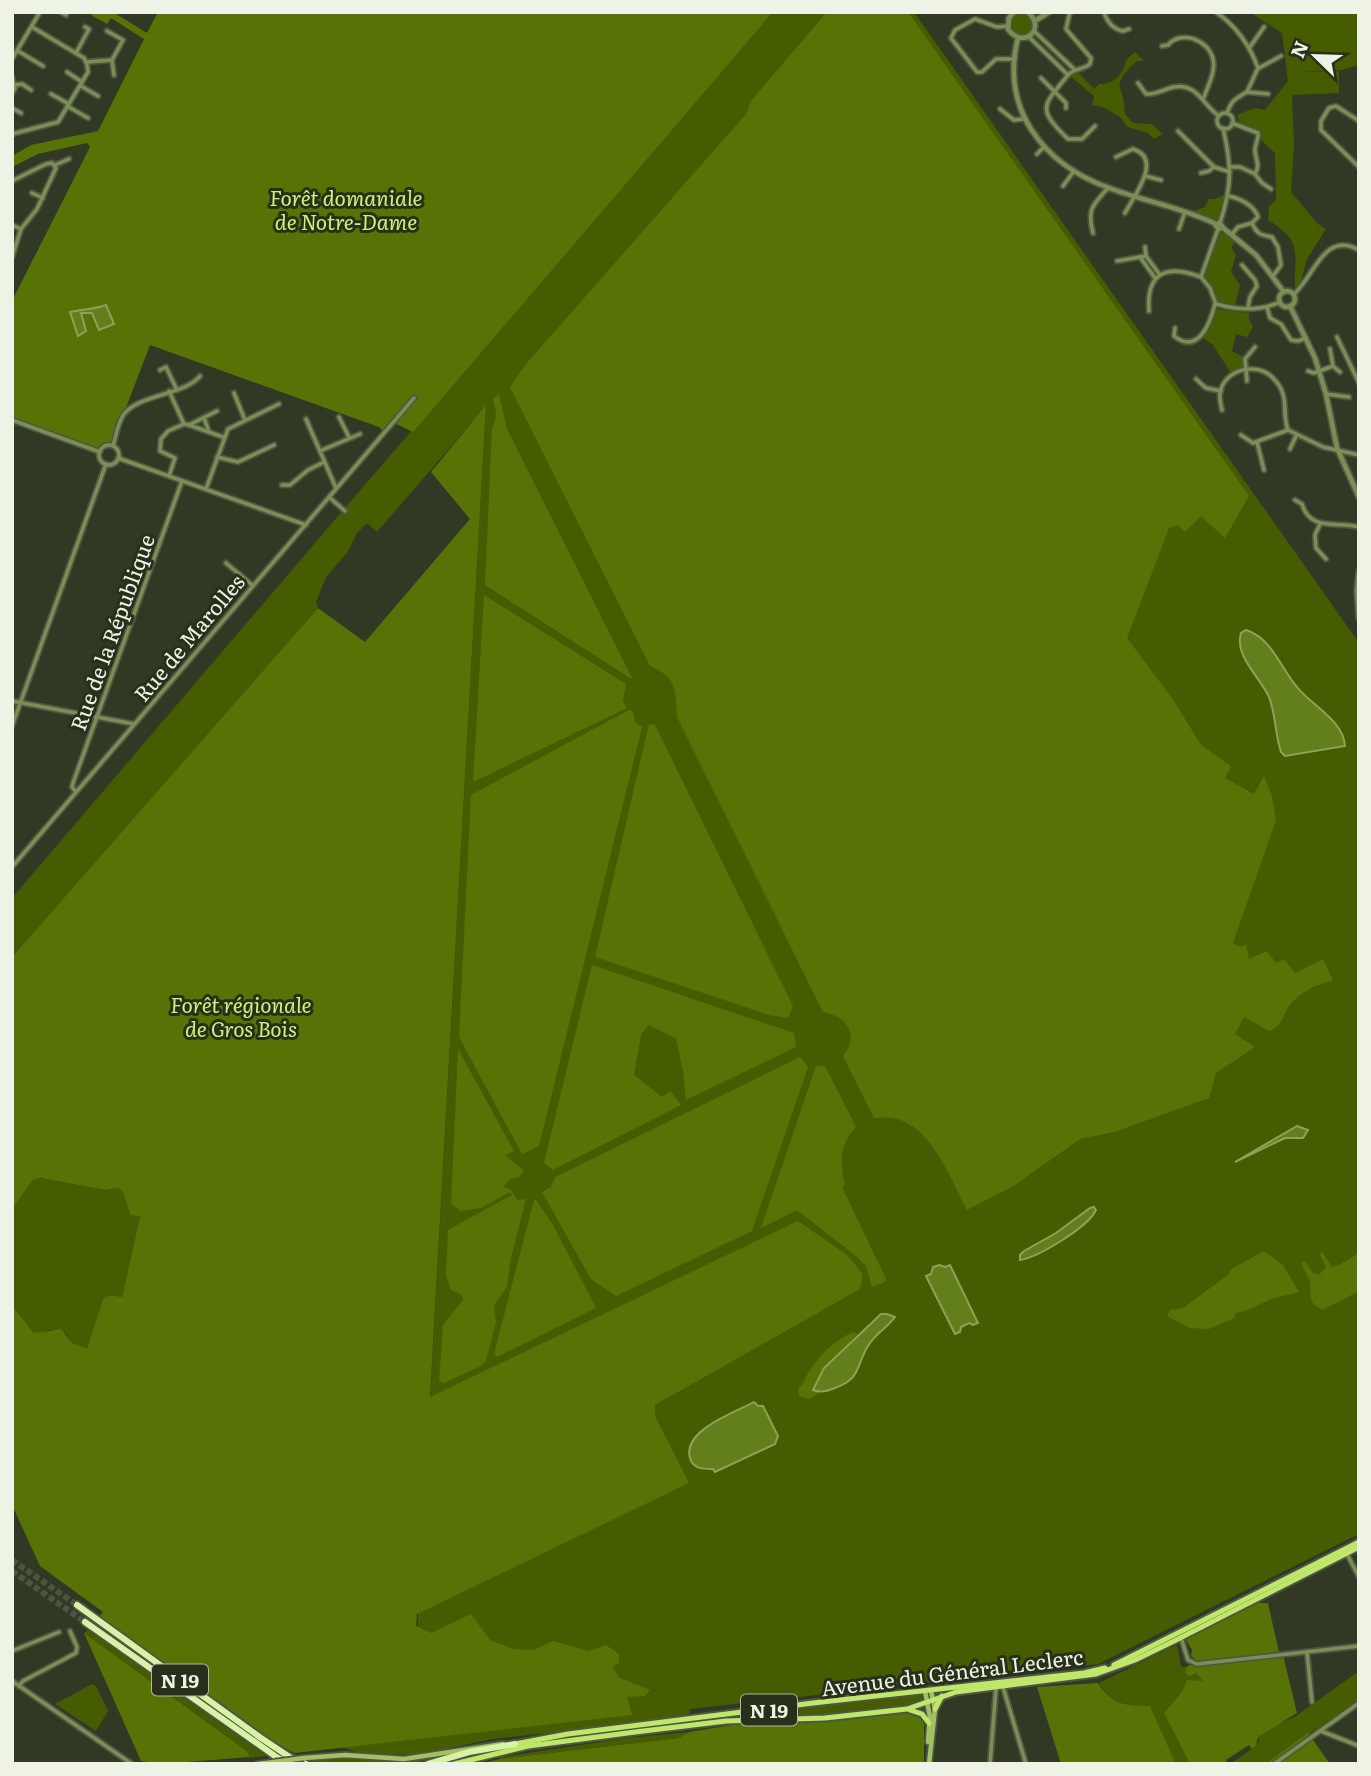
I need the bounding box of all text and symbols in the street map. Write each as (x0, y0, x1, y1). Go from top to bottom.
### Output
north arrow (1280, 21, 1350, 91)
text: N (1282, 36, 1314, 62)
park label: Forêt domaniale de Notre-Dame (269, 181, 423, 236)
street label: Rue de la République (61, 529, 161, 735)
street label: Rue de Marolles (125, 567, 251, 707)
park label: Forêt régionale de Gros Bois (170, 988, 312, 1043)
street label: Avenue du Général Leclerc (819, 1640, 1085, 1702)
road number: N 19 (152, 1664, 208, 1696)
road number: N 19 (741, 1694, 797, 1726)

